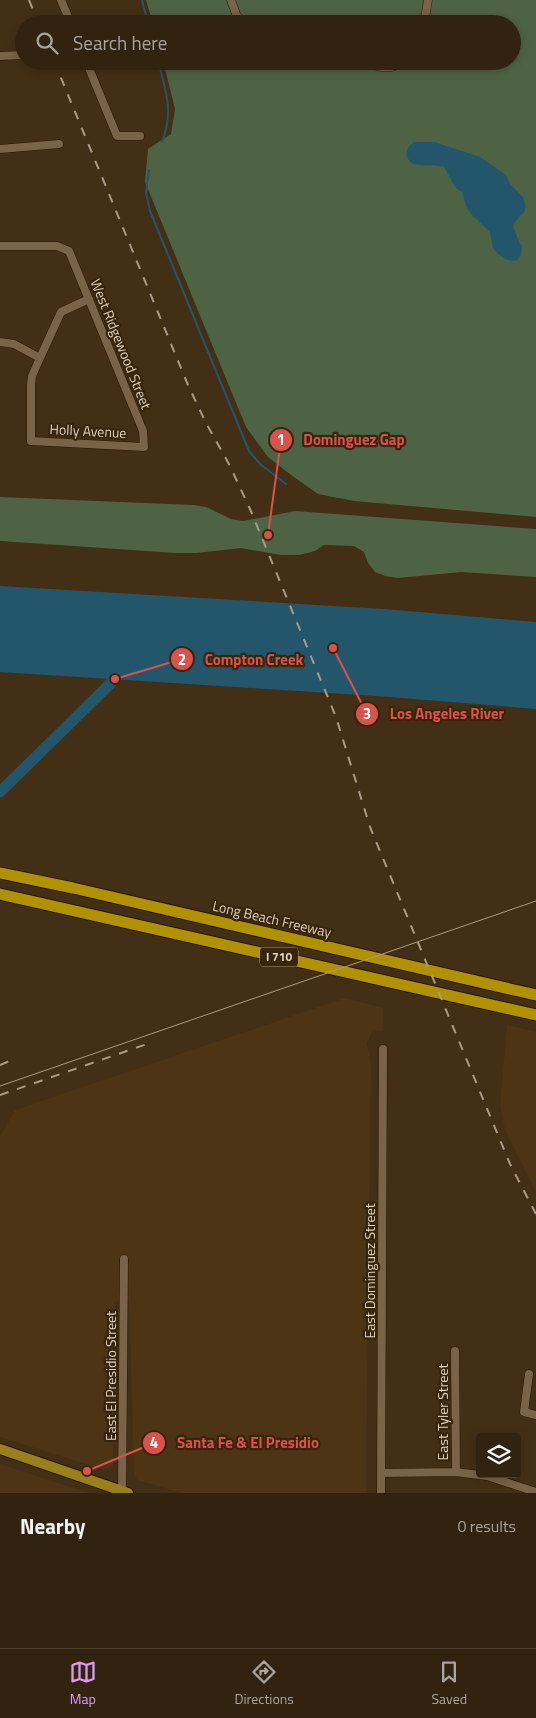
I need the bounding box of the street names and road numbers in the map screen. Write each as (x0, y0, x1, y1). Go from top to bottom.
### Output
street label: West Ridgewood Street (86, 275, 157, 412)
street label: Holly Avenue (49, 418, 127, 443)
street label: Long Beach Freeway (211, 895, 334, 942)
road number: I 710 (260, 948, 298, 966)
street label: East Dominguez Street (359, 1203, 380, 1339)
street label: East El Presidio Street (100, 1311, 121, 1441)
street label: East Tyler Street (432, 1364, 453, 1460)

